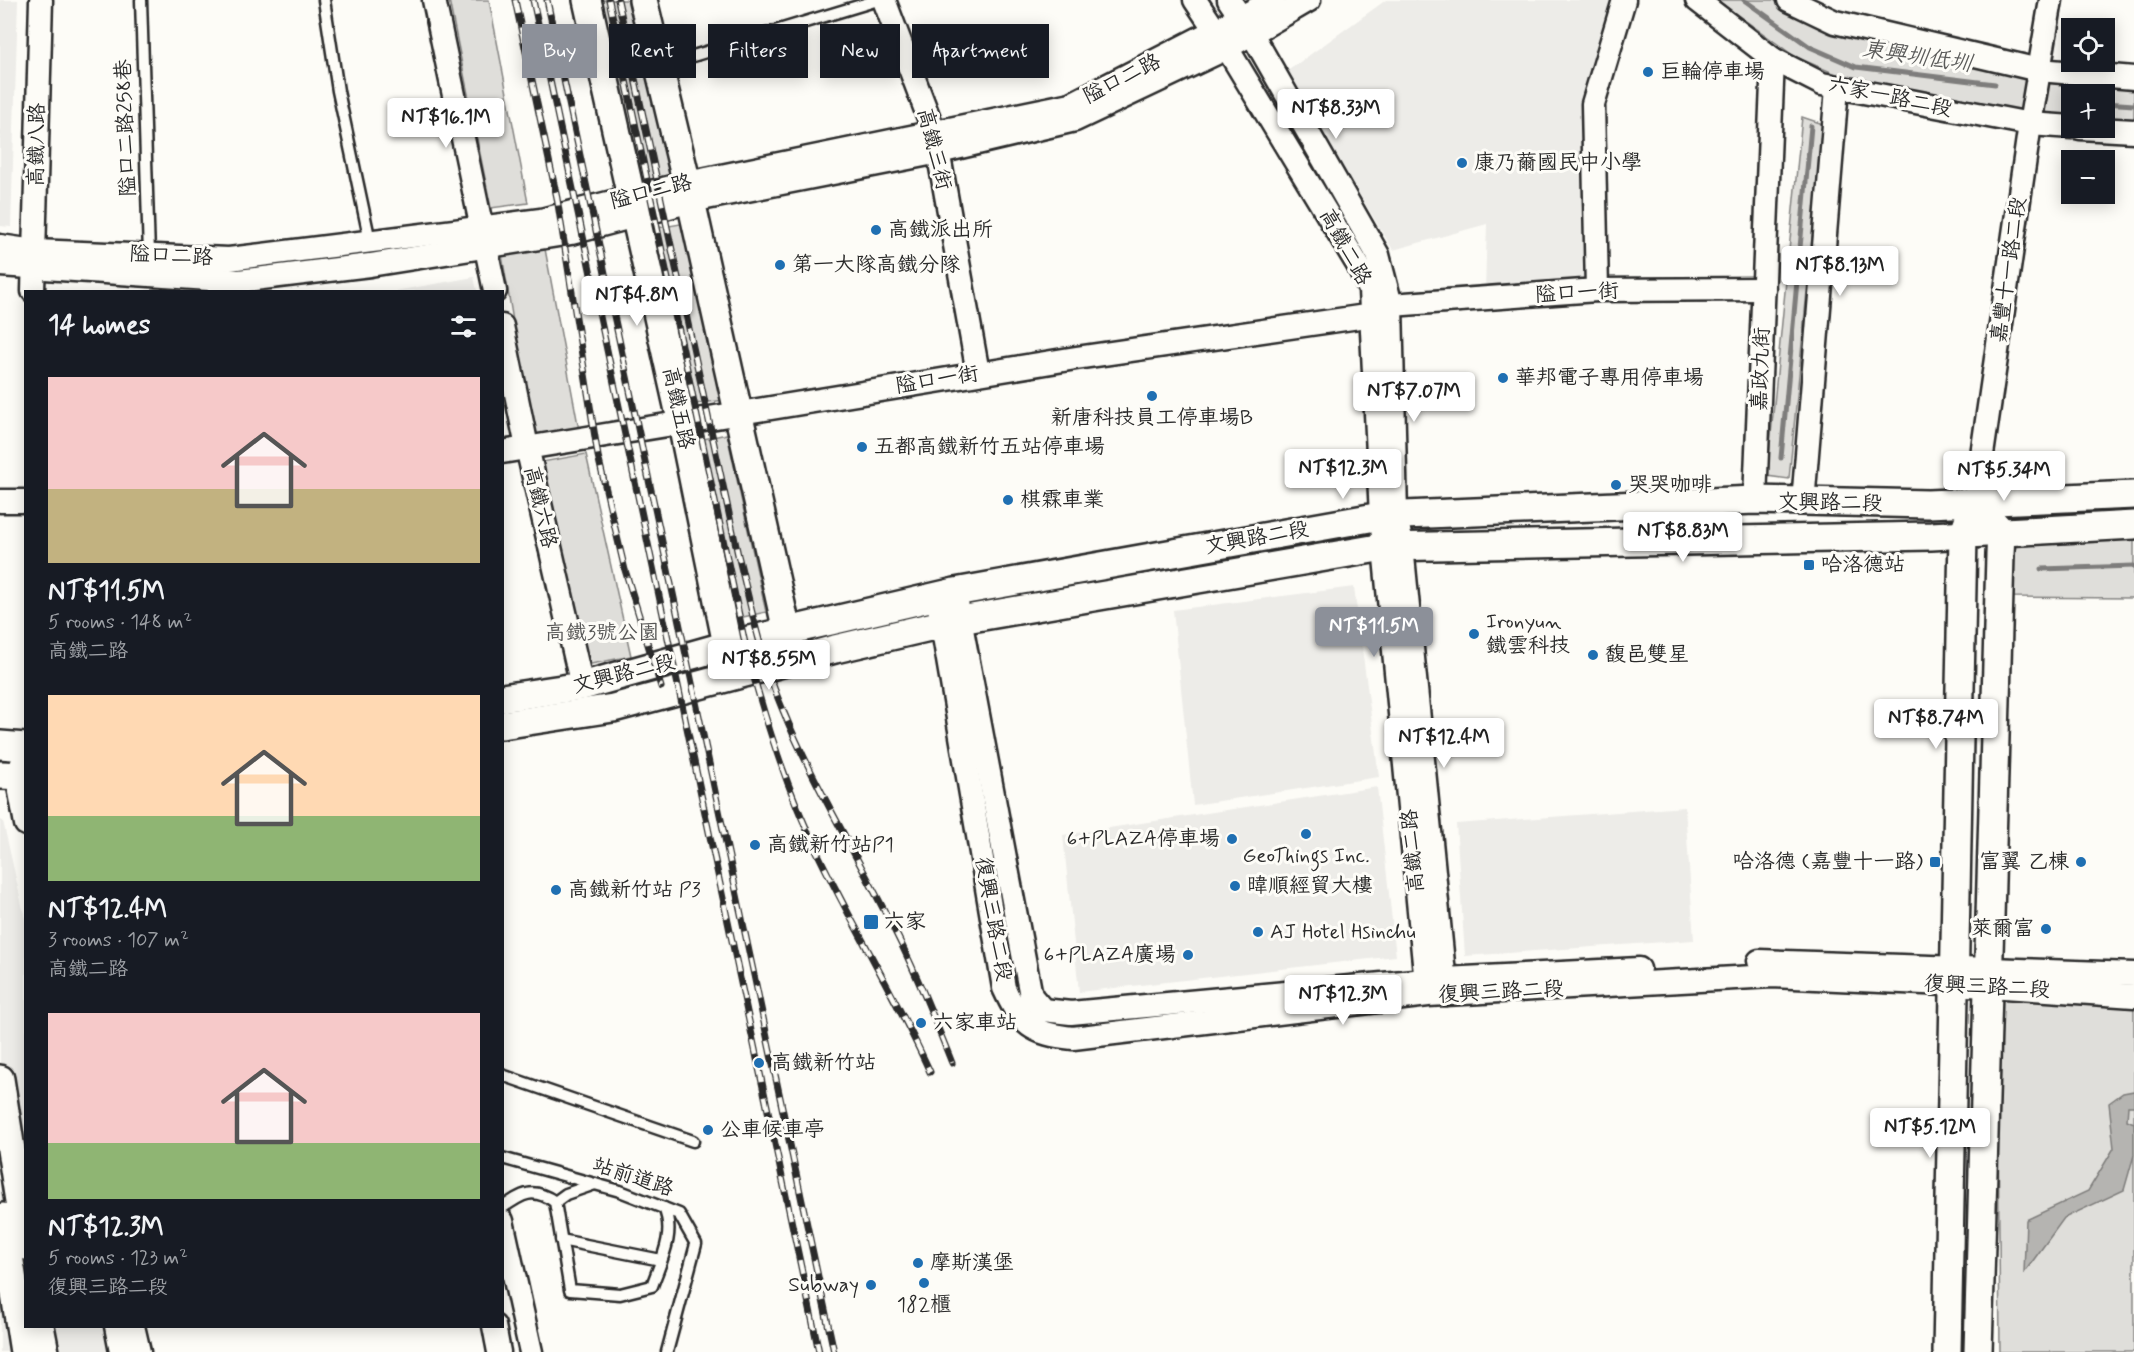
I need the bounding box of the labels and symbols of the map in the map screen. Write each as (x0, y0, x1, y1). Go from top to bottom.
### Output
water label: 東興圳低圳 (1861, 35, 1975, 79)
street label: 隘口二路 (1078, 47, 1166, 111)
place label: 巨輪停車場 (1660, 58, 1765, 86)
street label: 隘口二路258巷 (110, 59, 142, 197)
marker: 巨輪停車場 (1641, 65, 1655, 79)
street label: 六家一路二段 (1825, 70, 1955, 124)
pin: NT$8.33M (1274, 89, 1398, 140)
pin: NT$16.1M (384, 98, 508, 149)
street label: 高鐵八路 (22, 103, 52, 187)
street label: 高鐵三街 (910, 105, 958, 193)
place label: 康乃薾國民中小學 (1474, 149, 1642, 177)
marker: 康乃薾國民中小學 (1455, 156, 1469, 170)
street label: 隘口二路 (607, 168, 695, 216)
street label: 嘉豐十一路二段 (1985, 195, 2033, 345)
street label: 高鐵二路 (1312, 203, 1378, 291)
place label: 高鐵派出所 (888, 216, 993, 244)
marker: 高鐵派出所 (869, 223, 883, 237)
street label: 隘口二路 (128, 240, 214, 272)
pin: NT$8.13M (1778, 246, 1902, 297)
place label: 第一大隊高鐵分隊 (792, 251, 960, 279)
marker: 第一大隊高鐵分隊 (773, 258, 787, 272)
pin: NT$4.8M (582, 276, 692, 327)
street label: 隘口一街 (1534, 277, 1620, 309)
street label: 嘉政九街 (1746, 327, 1776, 411)
street label: 隘口一街 (893, 360, 981, 400)
street label: 高鐵五路 (656, 364, 700, 452)
place label: 華邦電子專用停車場 (1515, 364, 1704, 392)
marker: 華邦電子專用停車場 (1496, 371, 1510, 385)
pin: NT$7.07M (1352, 372, 1476, 423)
marker: 新唐科技員工停車場B (1145, 389, 1159, 403)
place label: 新唐科技員工停車場B (1051, 404, 1253, 432)
place label: 五都高鐵新竹五站停車場 (874, 433, 1105, 461)
marker: 五都高鐵新竹五站停車場 (855, 440, 869, 454)
pin: NT$12.3M (1281, 449, 1405, 500)
pin: NT$5.34M (1942, 451, 2066, 502)
street label: 高鐵六路 (517, 463, 563, 551)
place label: 哭哭咖啡 (1628, 471, 1712, 499)
marker: 哭哭咖啡 (1609, 478, 1623, 492)
place label: 棋霖車業 (1020, 486, 1104, 514)
street label: 文興路二段 (1777, 488, 1883, 518)
marker: 棋霖車業 (1001, 493, 1015, 507)
pin: NT$8.83M (1621, 512, 1745, 563)
street label: 文興路二段 (1203, 515, 1311, 561)
place label: 哈洛德站 (1821, 551, 1905, 579)
marker: 哈洛德站 (1802, 558, 1816, 572)
pin: NT$11.5M (1312, 607, 1436, 658)
place label: Ironyun 鐵雲科技 (1486, 608, 1570, 660)
park label: 高鐵3號公園 (545, 619, 659, 647)
marker: Ironyun 鐵雲科技 (1467, 627, 1481, 641)
pin: NT$8.55M (707, 640, 831, 691)
place label: 馥邑雙星 (1605, 641, 1689, 669)
street label: 文興路二段 (570, 648, 678, 700)
marker: 馥邑雙星 (1586, 648, 1600, 662)
pin: NT$8.74M (1874, 699, 1998, 750)
pin: NT$12.4M (1382, 718, 1506, 769)
street label: 高鐵二路 (1395, 808, 1431, 894)
place label: 6+PLAZA停車場 (1066, 825, 1220, 853)
marker: GeoThings Inc. (1299, 827, 1313, 841)
place label: 高鐵新竹站P1 (767, 831, 894, 859)
marker: 6+PLAZA停車場 (1225, 832, 1239, 846)
marker: 高鐵新竹站P1 (748, 838, 762, 852)
place label: GeoThings Inc. (1242, 842, 1370, 872)
place label: 哈洛德 (嘉豐十一路) (1733, 848, 1924, 876)
place label: 富翼 乙棟 (1979, 848, 2069, 876)
street label: 復興三路二段 (968, 855, 1018, 983)
marker: 哈洛德 (嘉豐十一路) (1928, 855, 1942, 869)
marker: 富翼 乙棟 (2074, 855, 2088, 869)
place label: 暐順經貿大樓 (1247, 872, 1373, 900)
place label: 高鐵新竹站 P3 (568, 876, 701, 904)
marker: 暐順經貿大樓 (1228, 879, 1242, 893)
marker: 高鐵新竹站 P3 (549, 883, 563, 897)
place label: 六家 (884, 908, 926, 936)
marker: 六家 (862, 913, 880, 931)
place label: 萊爾富 (1971, 915, 2034, 943)
place label: AJ Hotel Hsinchu (1270, 918, 1416, 946)
marker: 萊爾富 (2039, 922, 2053, 936)
marker: AJ Hotel Hsinchu (1251, 925, 1265, 939)
place label: 6+PLAZA廣場 (1043, 941, 1176, 969)
marker: 6+PLAZA廣場 (1181, 948, 1195, 962)
street label: 復興三路二段 (1923, 970, 2051, 1004)
pin: NT$12.3M (1281, 975, 1405, 1026)
street label: 復興三路二段 (1437, 975, 1565, 1009)
place label: 六家車站 (933, 1009, 1017, 1037)
marker: 六家車站 (914, 1016, 928, 1030)
place label: 高鐵新竹站 (771, 1049, 876, 1077)
marker: 高鐵新竹站 (752, 1056, 766, 1070)
pin: NT$5.12M (1868, 1108, 1992, 1159)
place label: 公車候車亭 (720, 1116, 825, 1144)
marker: 公車候車亭 (701, 1123, 715, 1137)
street label: 站前道路 (589, 1151, 677, 1203)
place label: 摩斯漢堡 (930, 1249, 1014, 1277)
marker: 摩斯漢堡 (911, 1256, 925, 1270)
place label: Subway (788, 1271, 859, 1299)
marker: 182櫃 (917, 1276, 931, 1290)
marker: Subway (864, 1278, 878, 1292)
place label: 182櫃 (897, 1291, 951, 1319)

